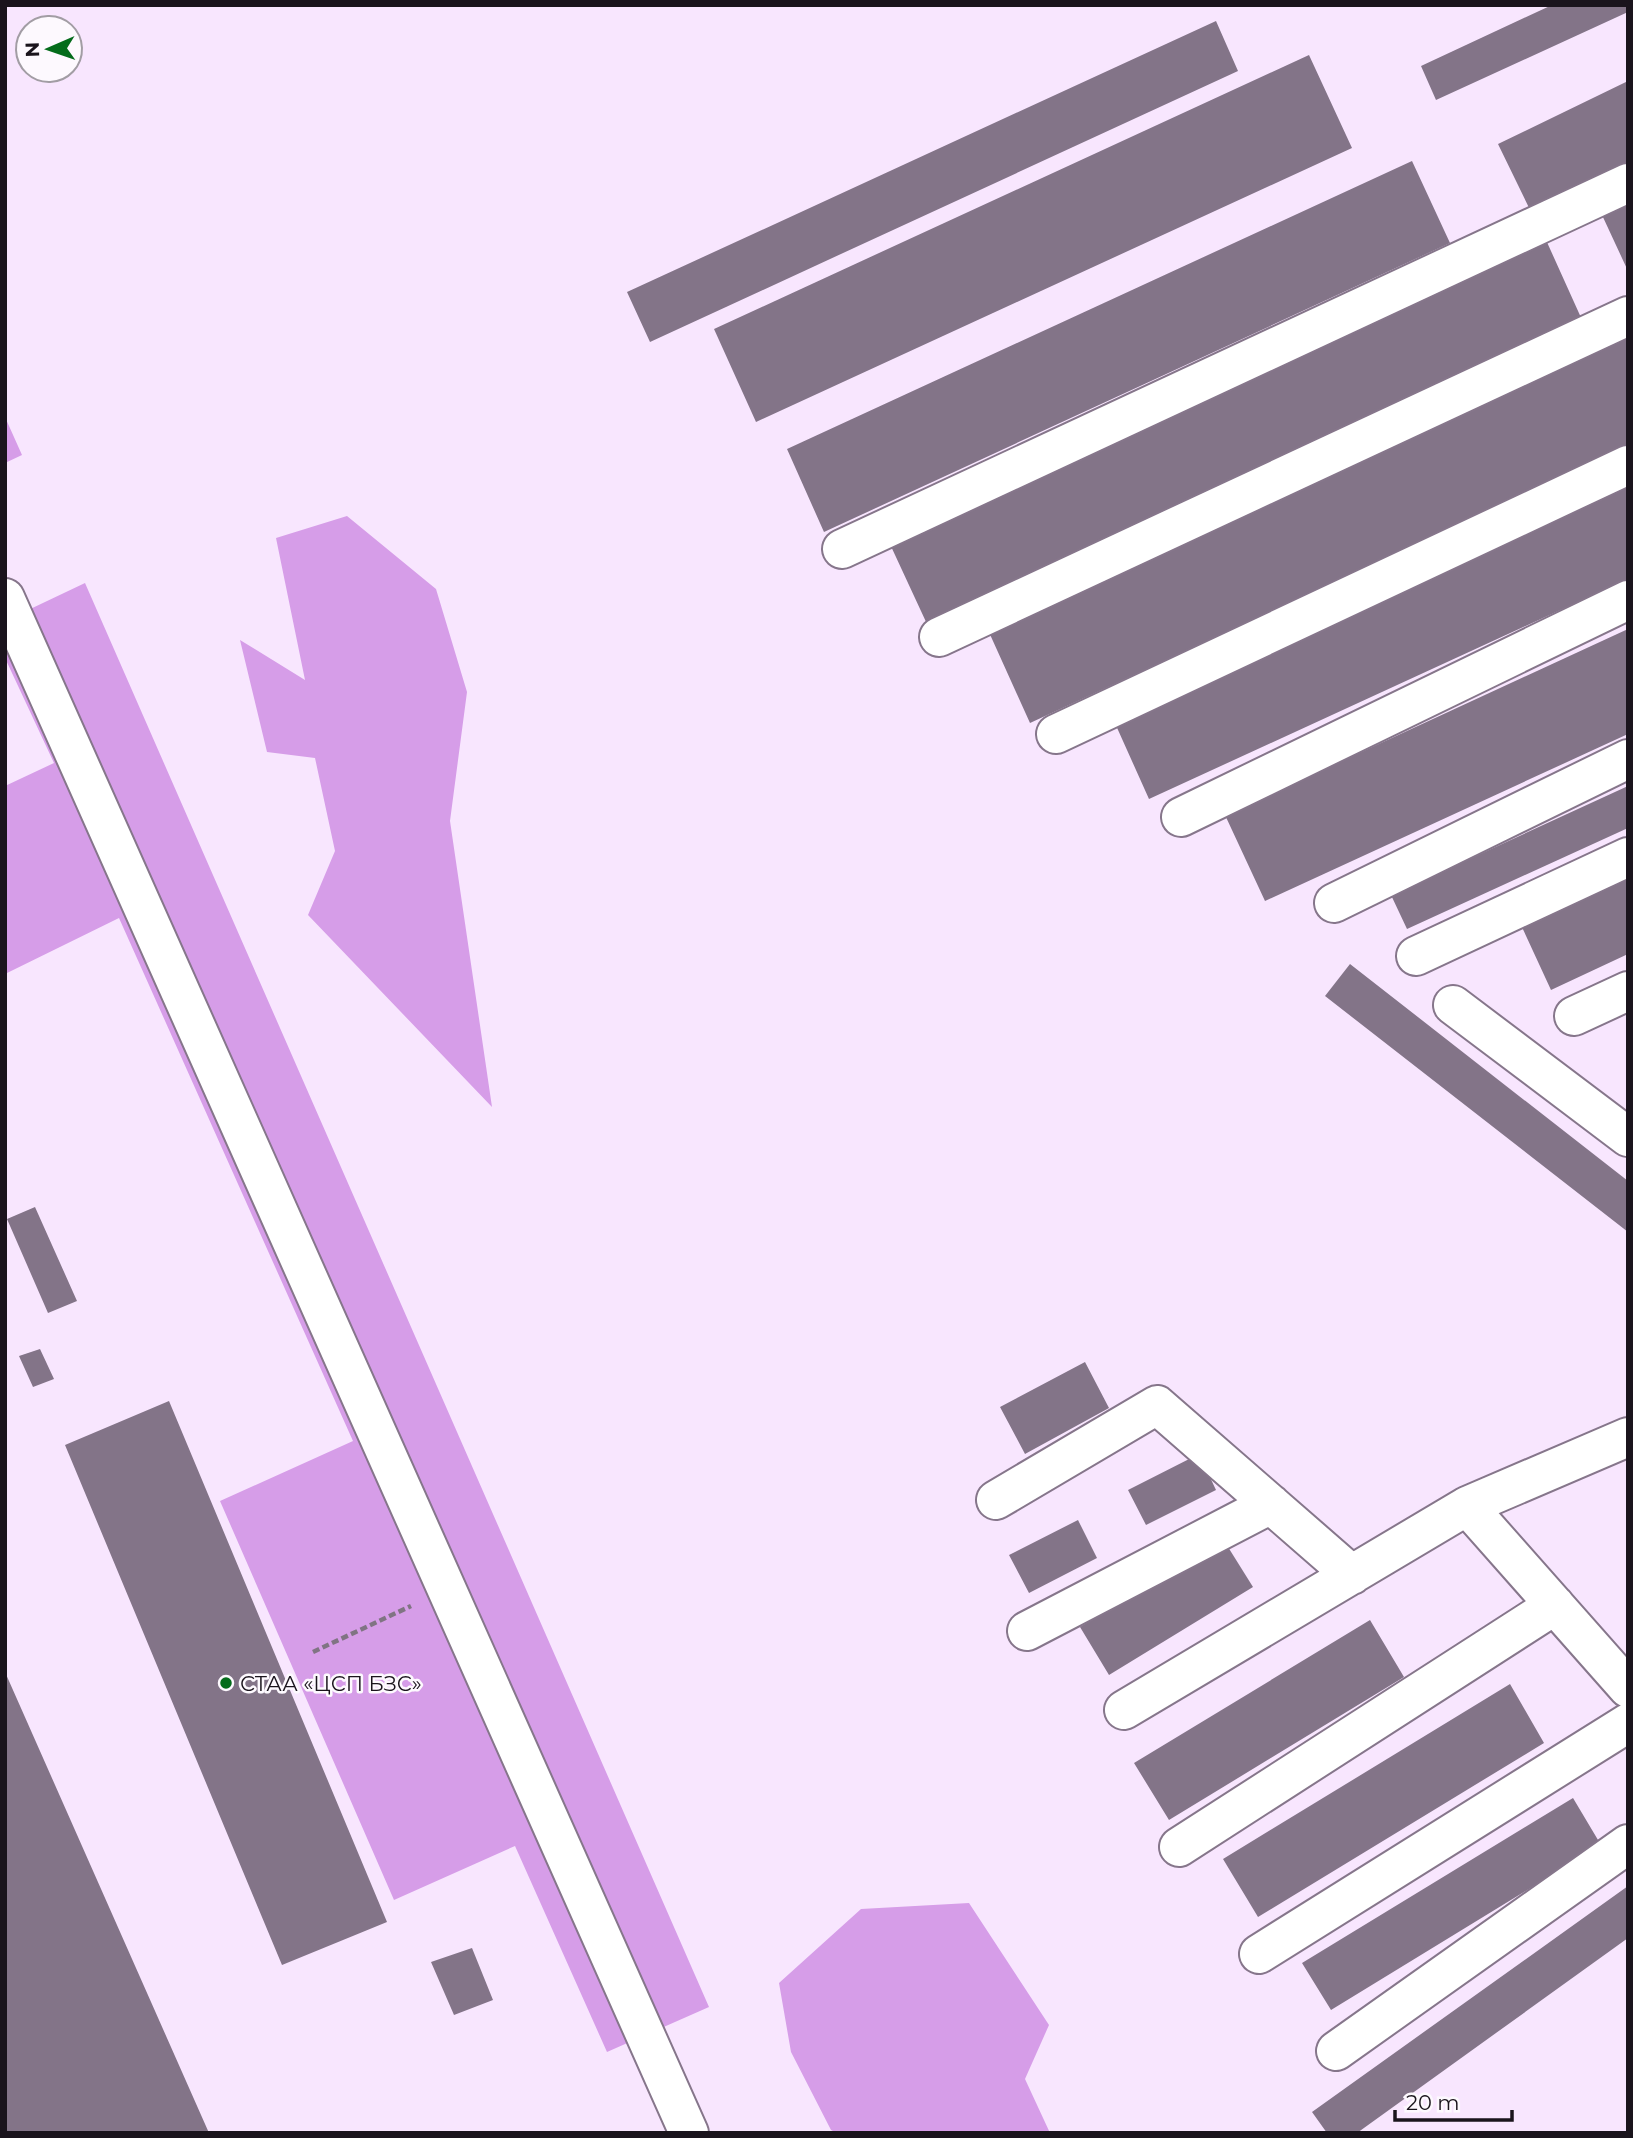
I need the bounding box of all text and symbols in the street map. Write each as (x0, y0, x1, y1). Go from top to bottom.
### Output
north arrow (14, 14, 84, 84)
text: N (21, 41, 44, 58)
place label: СТАА «ЦСП БЗС» (240, 1671, 422, 1696)
marker: СТАА «ЦСП БЗС» (218, 1675, 234, 1691)
scale bar (1395, 2078, 1512, 2122)
text: 20 m (1406, 2090, 1460, 2115)

